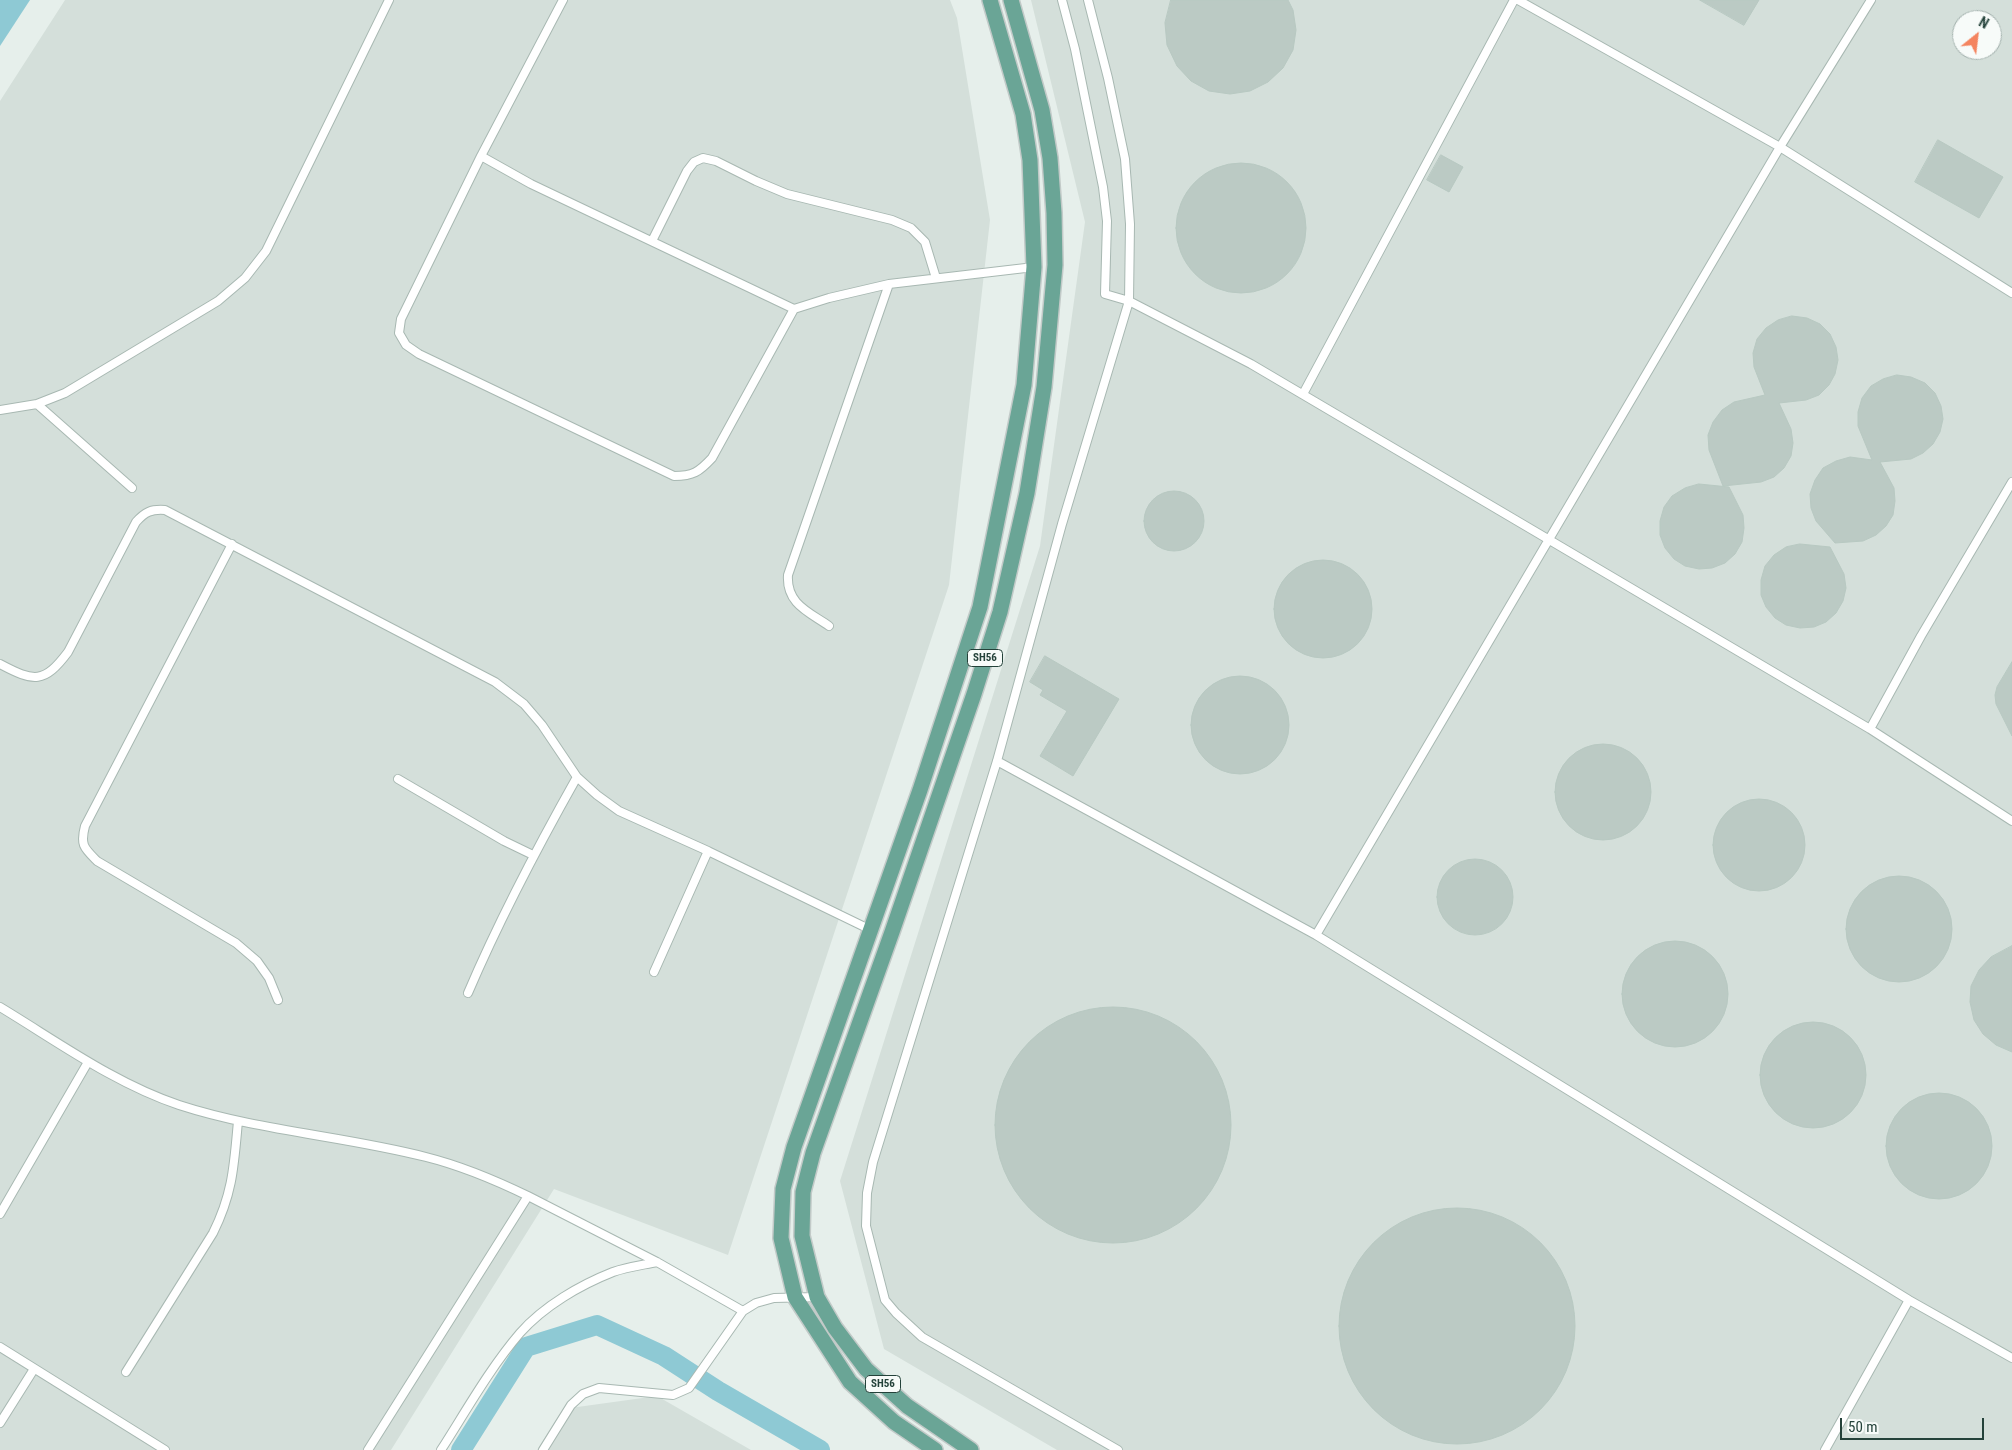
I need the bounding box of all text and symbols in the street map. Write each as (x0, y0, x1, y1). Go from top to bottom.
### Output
north arrow (1952, 10, 2002, 60)
text: N (1976, 14, 1991, 32)
road number: SH56 (968, 650, 1002, 666)
road number: SH56 (866, 1376, 900, 1392)
scale bar (1842, 1408, 1986, 1440)
text: 50 m (1848, 1418, 1878, 1436)

